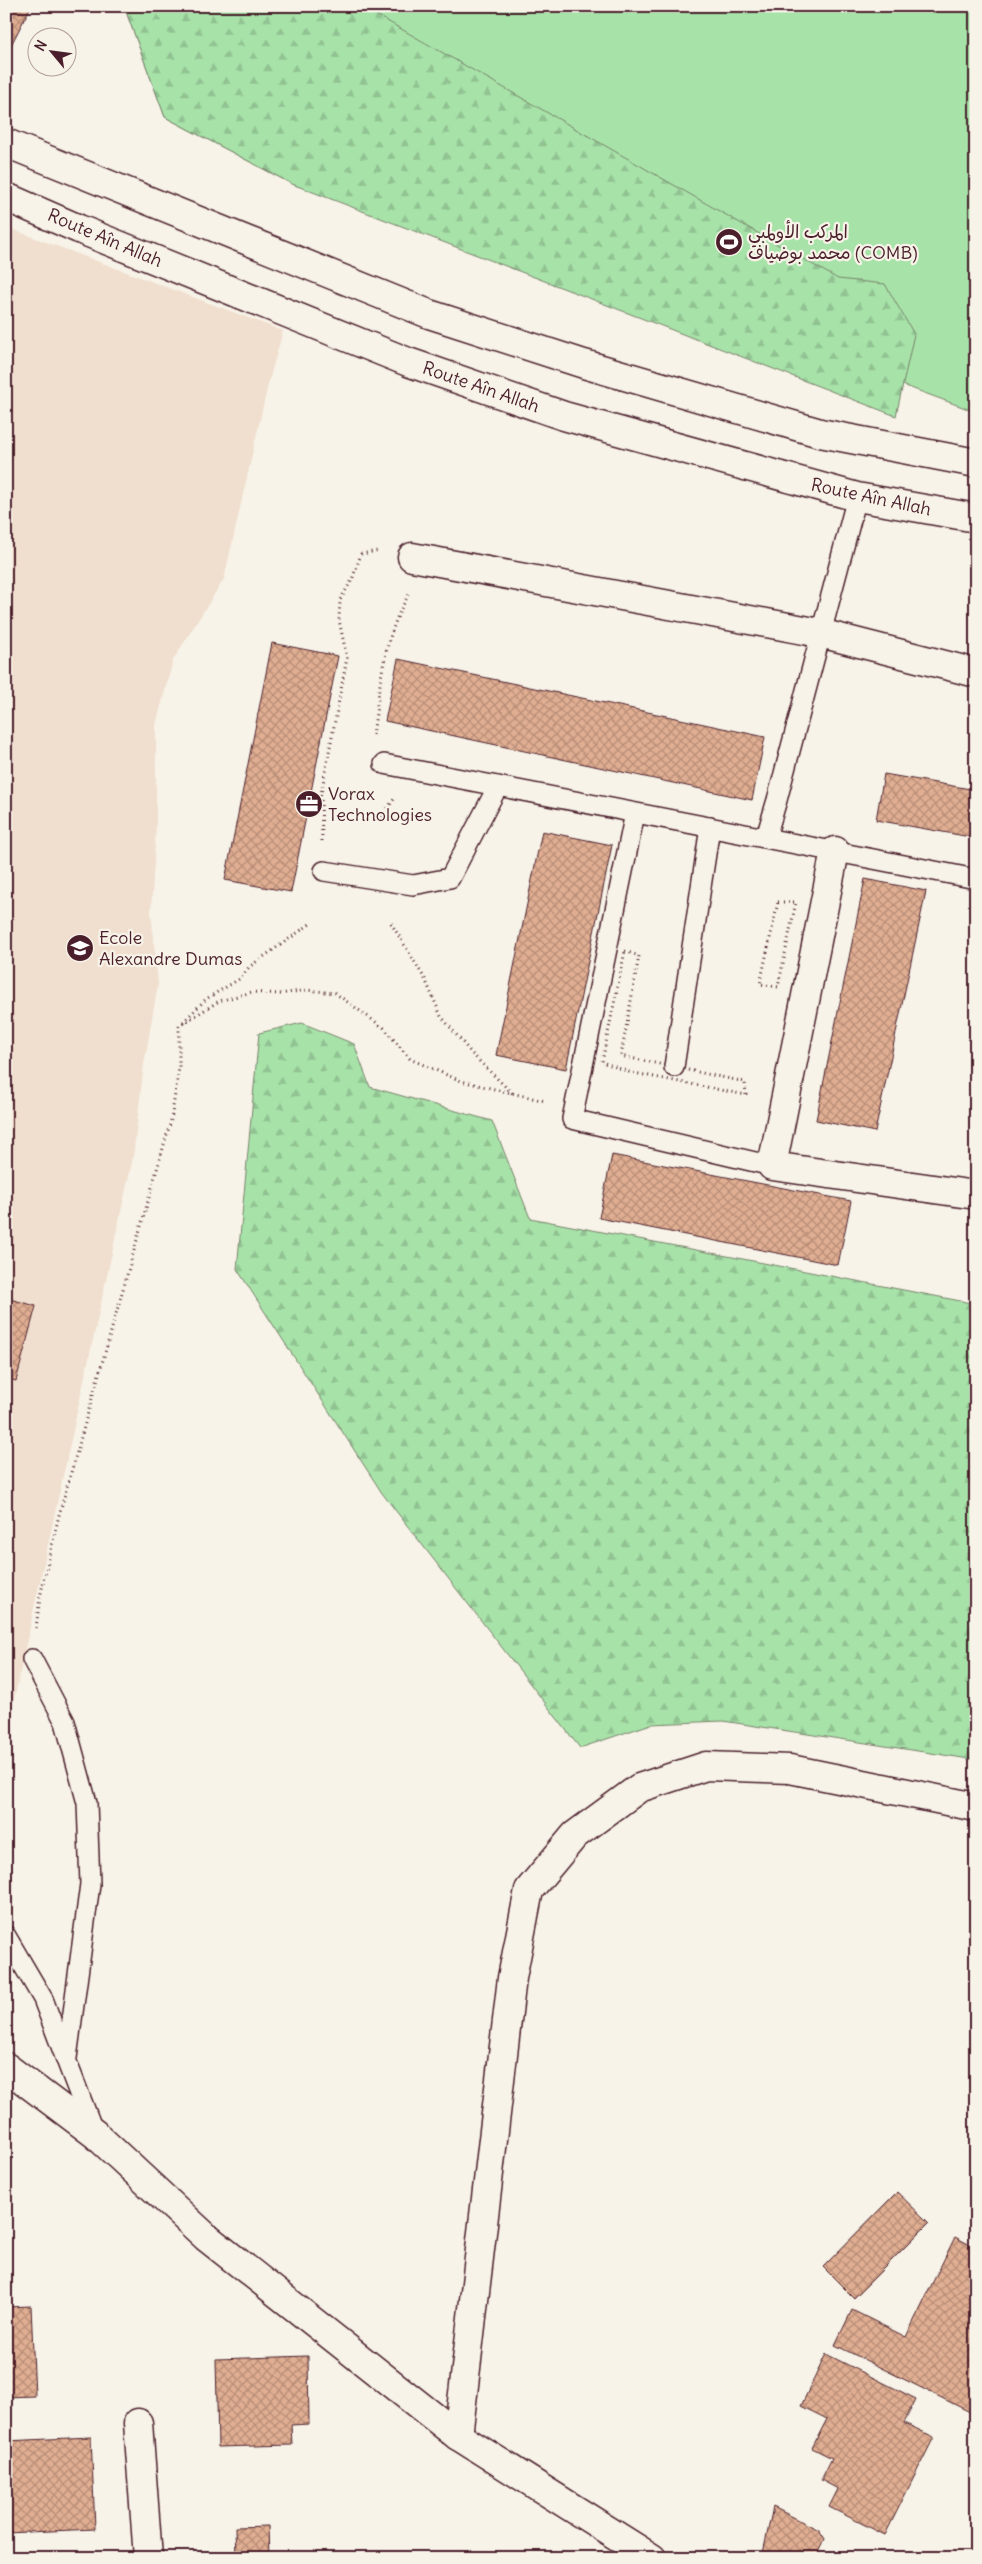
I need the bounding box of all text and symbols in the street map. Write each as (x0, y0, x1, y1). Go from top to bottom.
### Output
north arrow (28, 28, 78, 78)
text: N (30, 37, 51, 54)
street label: Route Aîn Allah (44, 203, 166, 272)
place label: المركب الأولمبي محمد بوضياف (COMB) (748, 220, 918, 264)
sports icon: المركب الأولمبي محمد بوضياف (COMB) (714, 227, 744, 257)
street label: Route Aîn Allah (420, 356, 543, 417)
street label: Route Aîn Allah (809, 473, 933, 520)
place label: Vorax Technologies (328, 782, 432, 826)
office icon: Vorax Technologies (294, 789, 324, 819)
place label: Ecole Alexandre Dumas (99, 926, 242, 970)
school or university icon: Ecole Alexandre Dumas (65, 933, 95, 963)

